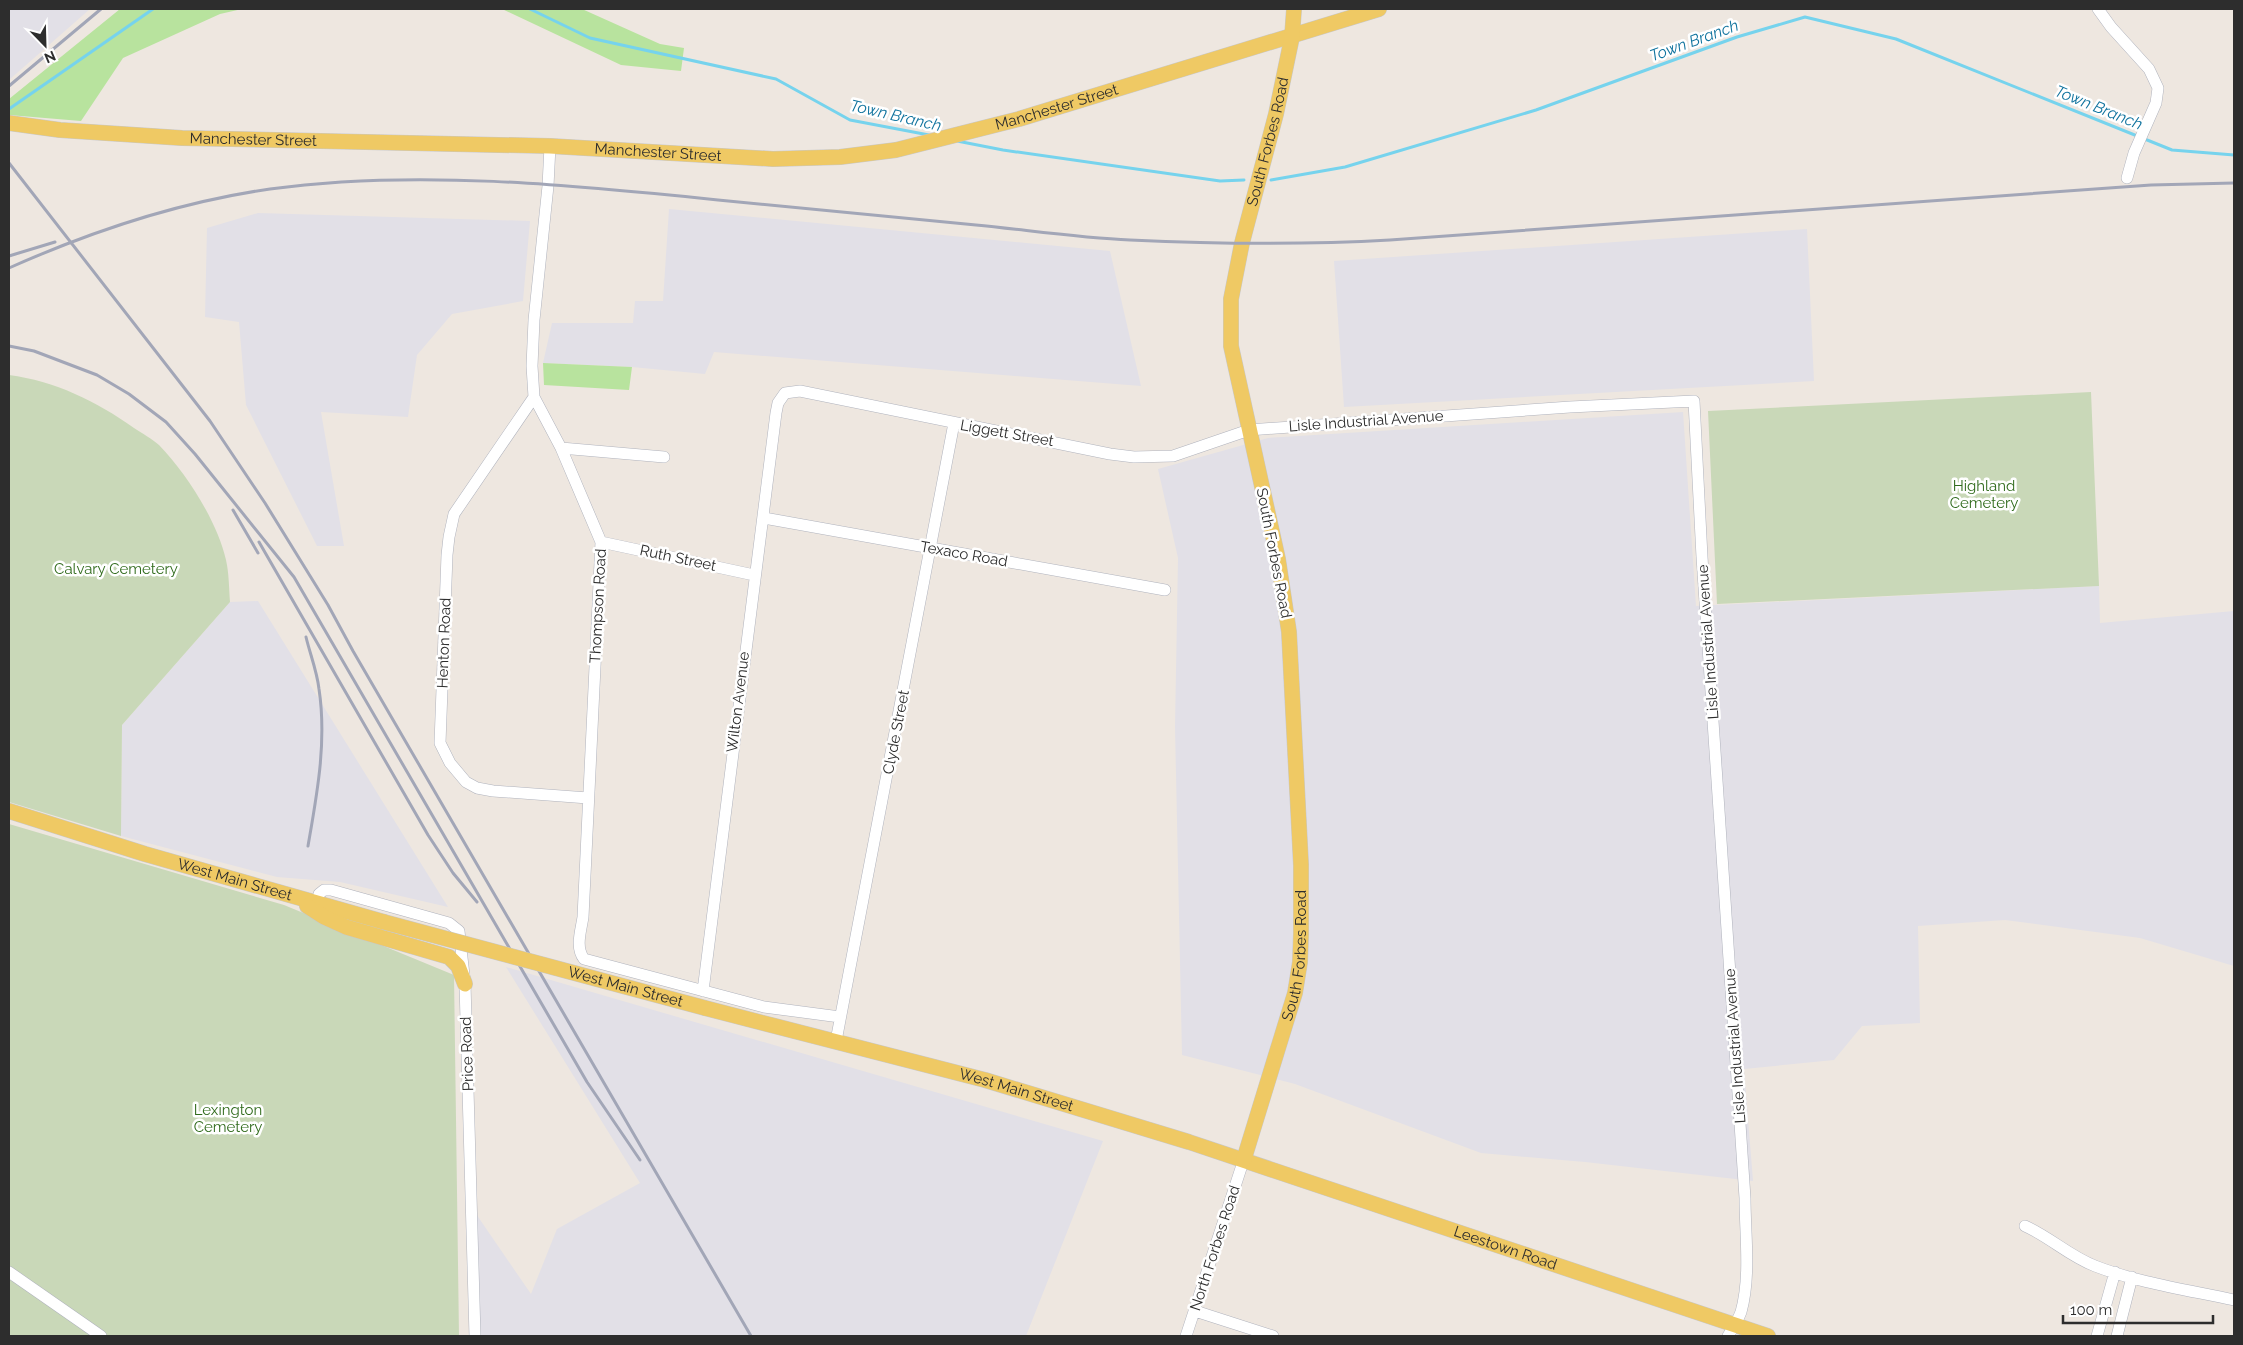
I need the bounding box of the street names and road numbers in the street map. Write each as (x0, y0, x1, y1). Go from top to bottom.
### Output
street label: South Forbes Road (1243, 76, 1292, 208)
street label: Manchester Street (993, 80, 1120, 134)
street label: Manchester Street (189, 129, 317, 150)
street label: Manchester Street (594, 140, 722, 165)
street label: Lisle Industrial Avenue (1288, 407, 1444, 435)
street label: Liggett Street (959, 416, 1055, 450)
street label: South Forbes Road (1253, 486, 1295, 620)
street label: Texaco Road (919, 537, 1009, 571)
street label: Ruth Street (638, 541, 718, 575)
street label: Thompson Road (586, 548, 610, 664)
street label: Lisle Industrial Avenue (1694, 564, 1722, 720)
street label: Henton Road (433, 597, 455, 689)
street label: Wilton Avenue (723, 650, 753, 754)
street label: Clyde Street (879, 688, 913, 776)
street label: West Main Street (175, 855, 294, 904)
street label: South Forbes Road (1278, 890, 1310, 1023)
street label: West Main Street (566, 963, 685, 1011)
street label: Lisle Industrial Avenue (1721, 968, 1749, 1124)
street label: Price Road (457, 1016, 477, 1092)
street label: West Main Street (957, 1065, 1076, 1115)
street label: North Forbes Road (1186, 1183, 1244, 1313)
street label: Leestown Road (1451, 1222, 1559, 1274)

